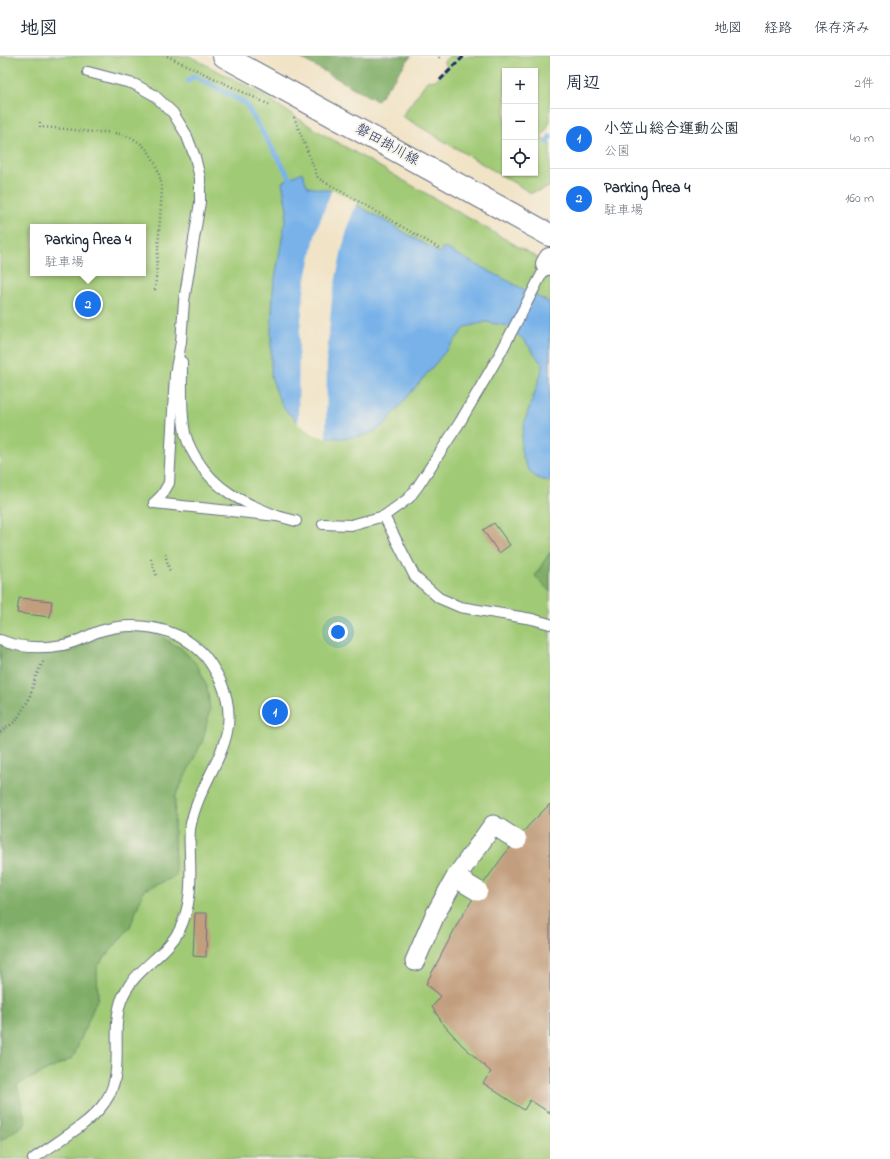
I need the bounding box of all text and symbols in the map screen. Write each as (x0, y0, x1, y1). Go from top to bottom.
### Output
text: 地図 (20, 16, 58, 43)
text: 地図 (714, 18, 742, 39)
text: 経路 (764, 18, 792, 39)
text: 保存済み (814, 18, 870, 39)
map controls (502, 68, 538, 176)
button: + (502, 68, 538, 104)
text: 周辺 (566, 71, 600, 96)
text: 2件 (855, 74, 874, 93)
button: − (502, 104, 538, 140)
text: 小笠山総合運動公園 (604, 118, 739, 140)
street label: 磐田掛川線 (351, 119, 423, 171)
text: 1 (577, 129, 581, 148)
text: 40 m (850, 129, 874, 148)
button: locate (502, 140, 538, 176)
text: 公園 (604, 142, 630, 161)
text: Parking Area 4 (604, 177, 690, 199)
text: 2 (576, 189, 582, 208)
text: 160 m (845, 189, 874, 208)
text: 駐車場 (604, 201, 643, 220)
popup (30, 224, 146, 276)
text: Parking Area 4 (45, 229, 131, 251)
text: 駐車場 (45, 253, 84, 272)
pin: 2 (75, 289, 101, 319)
your location (328, 622, 348, 642)
pin: 1 (262, 697, 288, 727)

